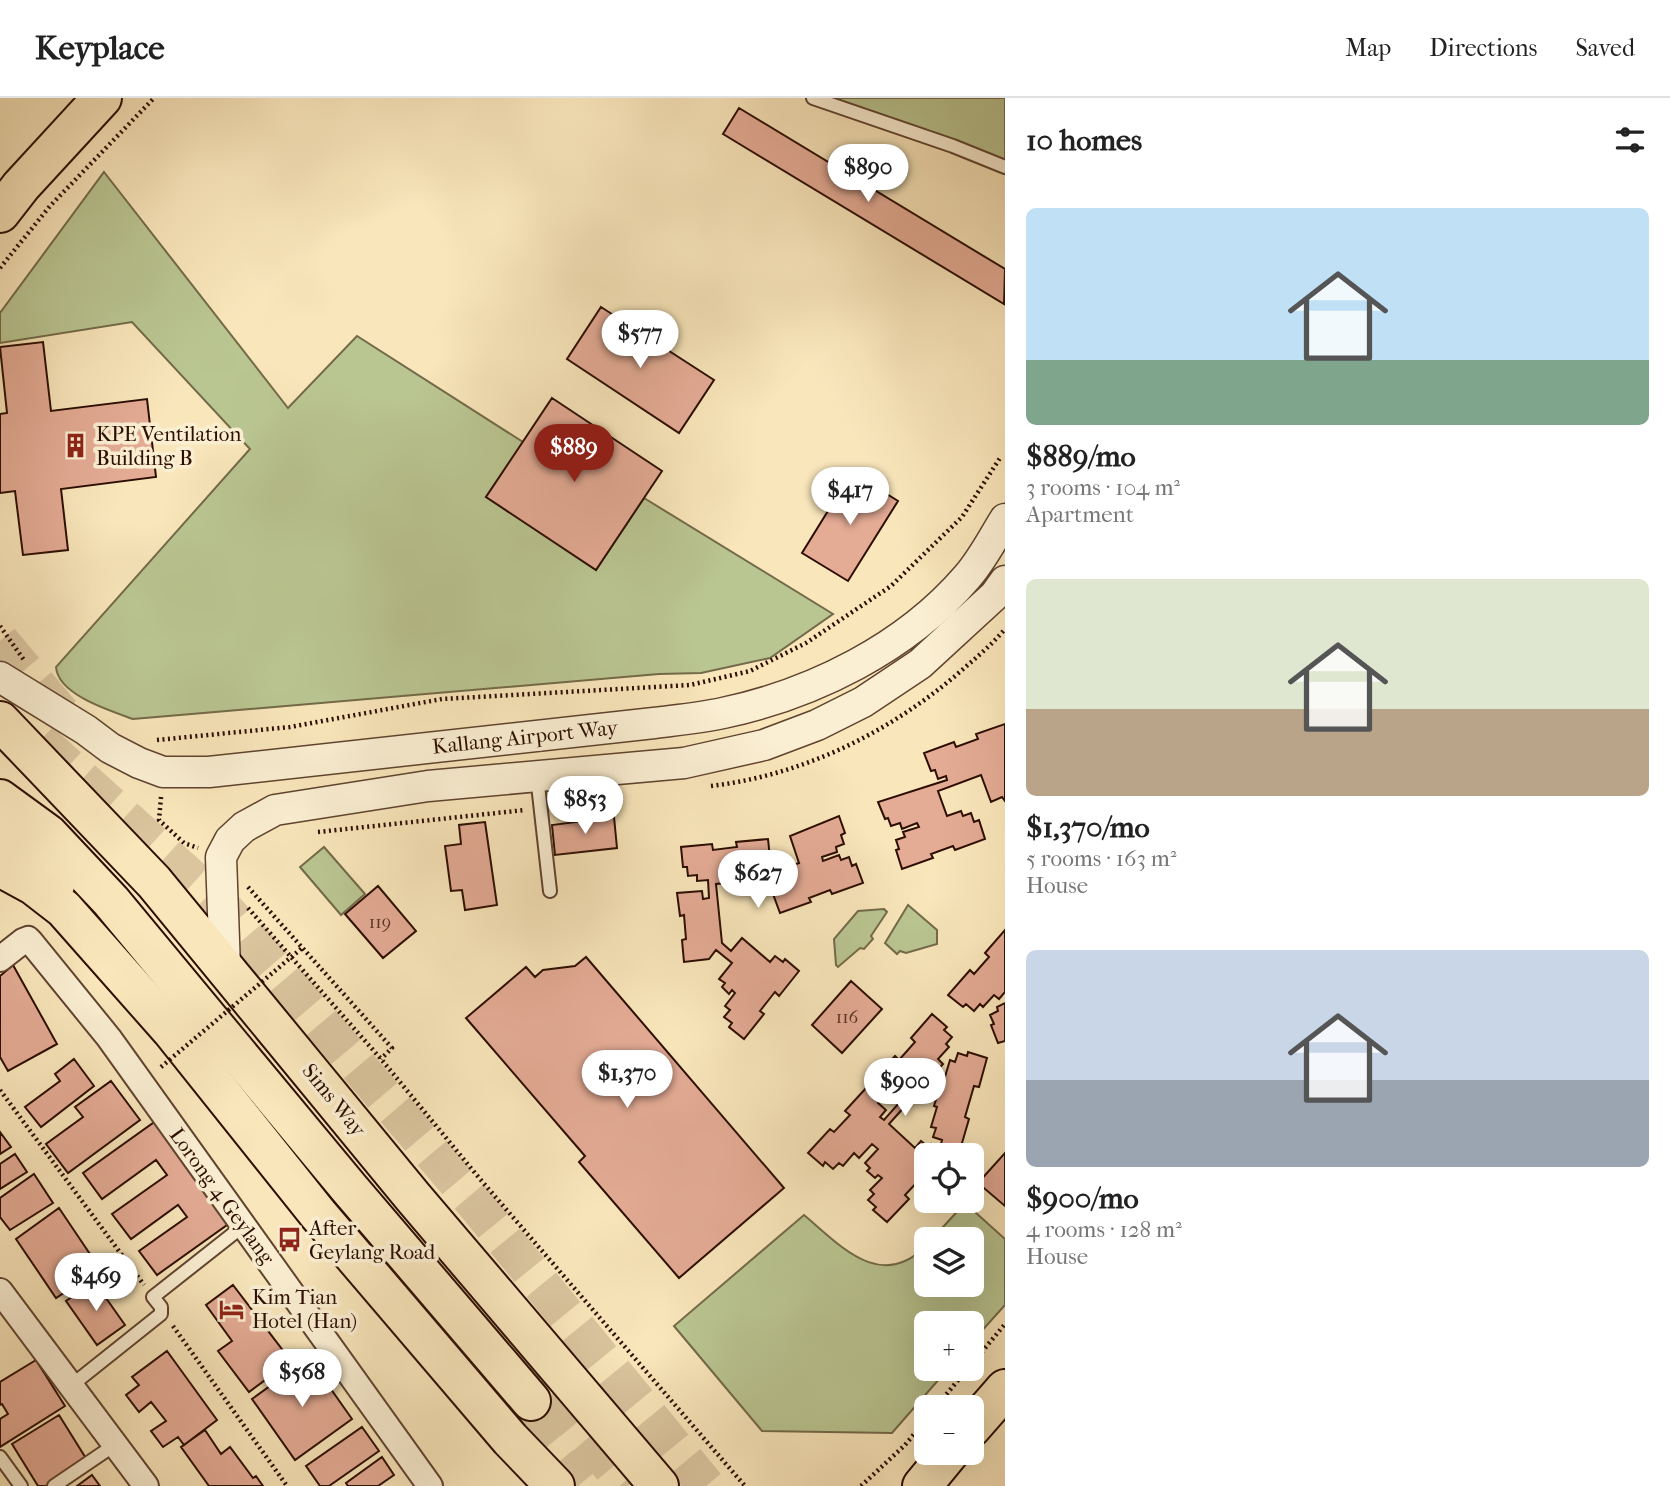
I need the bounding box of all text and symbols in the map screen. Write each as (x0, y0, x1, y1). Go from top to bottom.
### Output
text: Keyplace (35, 29, 165, 68)
text: Map (1345, 34, 1391, 62)
text: Directions (1429, 34, 1537, 62)
text: Saved (1575, 34, 1635, 62)
icon: filters (1611, 121, 1649, 159)
text: 10 homes (1026, 123, 1142, 158)
pin: $890 (827, 144, 909, 204)
text: $890 (844, 153, 892, 180)
icon: home (1275, 253, 1401, 379)
pin: $577 (599, 310, 681, 370)
text: $577 (618, 319, 662, 346)
place label: KPE Ventilation Building B (96, 422, 242, 470)
pin: $889 (533, 424, 615, 484)
building icon: KPE Ventilation Building B (62, 432, 90, 460)
text: $889 (550, 433, 598, 460)
text: $889/mo (1026, 439, 1136, 474)
pin: $417 (809, 468, 891, 527)
text: 3 rooms · 104 m² (1026, 474, 1180, 501)
text: $417 (827, 476, 873, 503)
text: Apartment (1026, 501, 1134, 528)
icon: home (1275, 624, 1401, 750)
street label: Kallang Airport Way (431, 715, 620, 759)
pin: $853 (544, 776, 626, 836)
text: $853 (563, 785, 607, 812)
text: $1,370/mo (1026, 810, 1150, 845)
text: 5 rooms · 163 m² (1026, 845, 1176, 872)
pin: $627 (717, 850, 799, 910)
text: $627 (734, 859, 782, 886)
text: House (1026, 872, 1088, 899)
house number: 119 (369, 912, 391, 933)
icon: home (1275, 995, 1401, 1121)
house number: 116 (836, 1007, 859, 1028)
pin: $1,370 (570, 1051, 684, 1110)
pin: $900 (864, 1058, 946, 1118)
street label: Sims Way (297, 1059, 371, 1142)
text: $1,370 (598, 1059, 656, 1086)
text: $900 (880, 1067, 930, 1094)
street label: Lorong 4 Geylang (165, 1123, 280, 1269)
map controls (914, 1143, 984, 1465)
button: locate (914, 1143, 984, 1213)
text: $900/mo (1026, 1181, 1139, 1216)
place label: After Geylang Road (308, 1216, 436, 1264)
text: 4 rooms · 128 m² (1026, 1216, 1182, 1243)
bus stop icon: After Geylang Road (275, 1226, 303, 1254)
button: layers (914, 1227, 984, 1297)
text: House (1026, 1243, 1088, 1270)
pin: $469 (55, 1254, 137, 1313)
text: $469 (71, 1262, 121, 1289)
place label: Kim Tian Hotel (Han) (252, 1285, 357, 1333)
hotel icon: Kim Tian Hotel (Han) (218, 1295, 246, 1323)
button: + (914, 1311, 984, 1381)
pin: $568 (261, 1350, 343, 1409)
text: $568 (279, 1358, 325, 1385)
button: − (914, 1395, 984, 1465)

